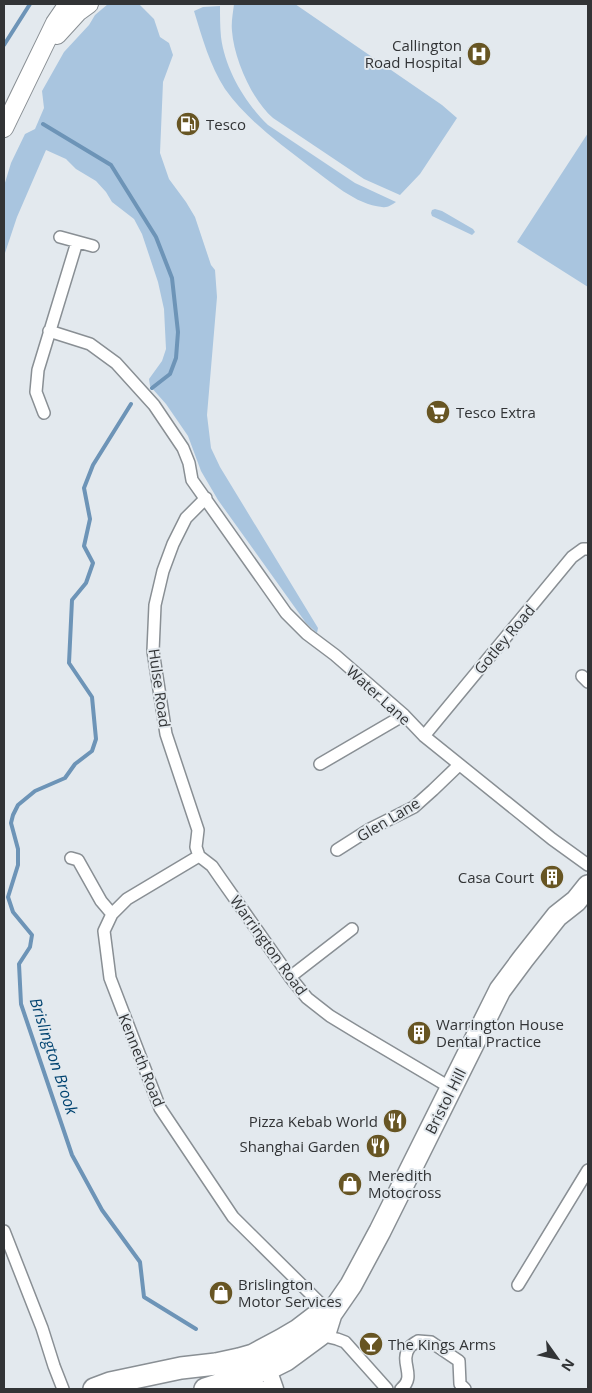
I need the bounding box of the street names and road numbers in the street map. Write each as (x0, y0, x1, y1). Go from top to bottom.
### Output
street label: Gotley Road (469, 600, 539, 678)
street label: Hulse Road (145, 647, 175, 729)
street label: Water Lane (343, 661, 415, 729)
street label: Glen Lane (353, 792, 423, 846)
street label: Warrington Road (226, 891, 312, 999)
street label: Kenneth Road (114, 1011, 170, 1109)
street label: Bristol Hill (420, 1065, 470, 1137)

